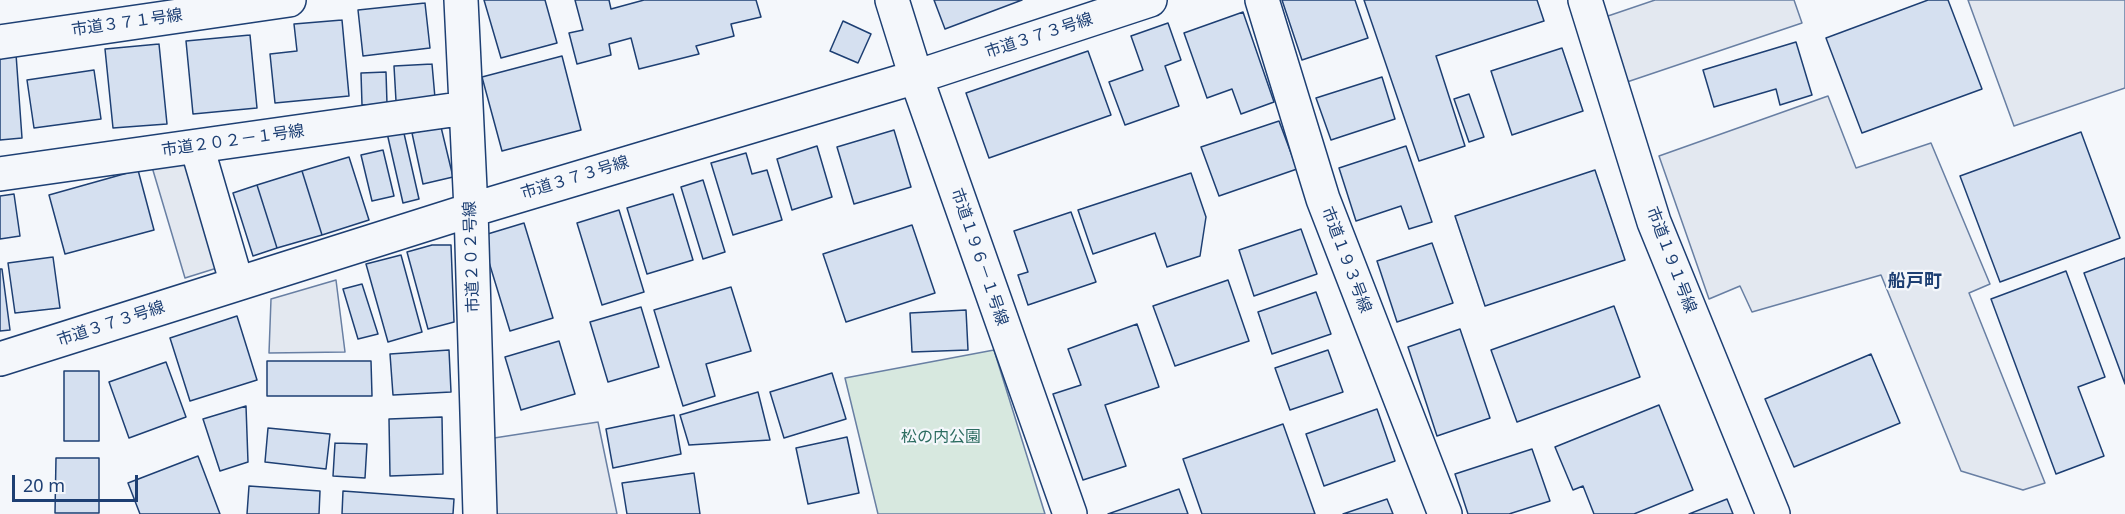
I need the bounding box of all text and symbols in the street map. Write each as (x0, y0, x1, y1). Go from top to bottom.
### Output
street label: 市道３７１号線 (70, 6, 184, 40)
street label: 市道３７３号線 (983, 10, 1095, 62)
street label: 市道２０２－１号線 (160, 121, 306, 161)
street label: 市道３７３号線 (519, 152, 631, 204)
street label: 市道１９６－１号線 (946, 186, 1012, 328)
street label: 市道２０２号線 (460, 201, 484, 313)
street label: 市道１９３号線 (1317, 204, 1375, 316)
street label: 市道１９１号線 (1642, 204, 1700, 316)
district label: 船戸町 (1888, 271, 1942, 293)
street label: 市道３７３号線 (55, 298, 167, 350)
park label: 松の内公園 (901, 427, 981, 447)
scale bar (15, 463, 141, 501)
text: 20 m (23, 473, 65, 497)

